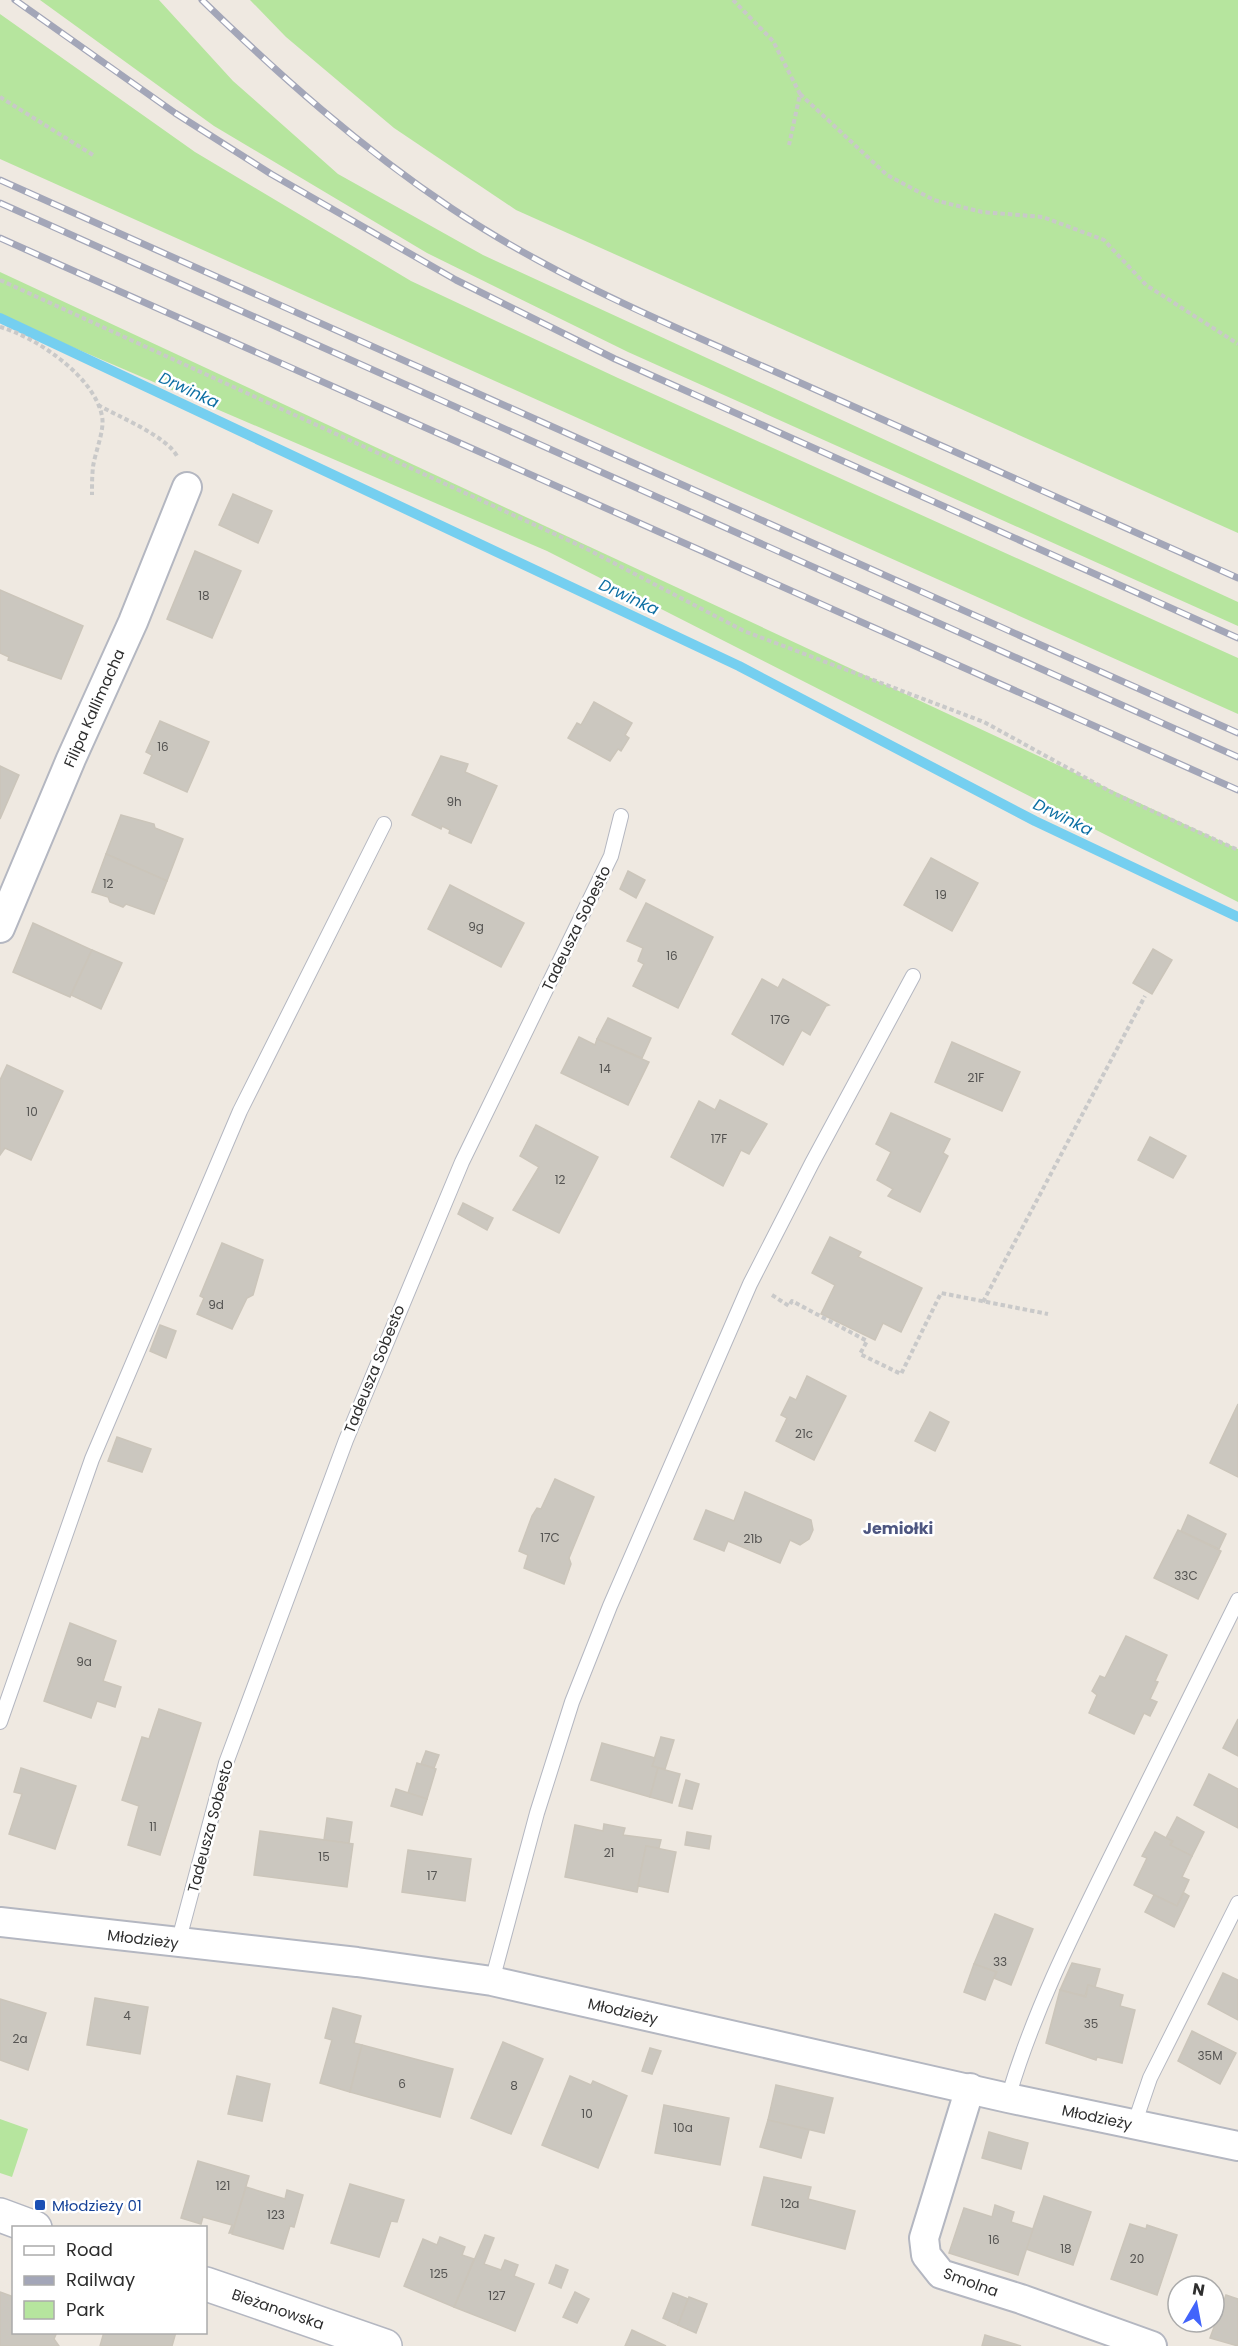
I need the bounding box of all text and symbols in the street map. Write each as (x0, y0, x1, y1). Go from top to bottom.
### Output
water label: Drwinka (155, 366, 223, 414)
water label: Drwinka (595, 573, 663, 621)
house number: 18 (198, 587, 210, 604)
street label: Filipa Kallimacha (58, 645, 130, 771)
house number: 16 (157, 738, 169, 755)
house number: 9h (446, 793, 462, 810)
water label: Drwinka (1029, 793, 1097, 841)
street label: Tadeusza Sobesto (537, 862, 615, 994)
house number: 12 (103, 875, 113, 892)
house number: 19 (935, 886, 947, 903)
house number: 9g (468, 918, 484, 935)
house number: 16 (666, 947, 678, 964)
house number: 17G (770, 1011, 790, 1028)
house number: 14 (599, 1060, 611, 1077)
house number: 21F (968, 1069, 984, 1086)
house number: 10 (26, 1103, 38, 1120)
house number: 17F (711, 1130, 727, 1147)
house number: 12 (555, 1171, 565, 1188)
house number: 9d (208, 1296, 224, 1313)
street label: Tadeusza Sobesto (339, 1302, 409, 1436)
house number: 21c (795, 1425, 813, 1442)
district label: Jemiołki (863, 1517, 933, 1540)
house number: 17C (540, 1529, 560, 1546)
house number: 21b (744, 1530, 762, 1547)
house number: 33C (1174, 1567, 1198, 1584)
house number: 9a (76, 1653, 92, 1670)
street label: Tadeusza Sobesto (182, 1757, 238, 1895)
house number: 11 (149, 1818, 157, 1835)
house number: 21 (604, 1844, 614, 1861)
house number: 15 (318, 1848, 330, 1865)
house number: 17 (427, 1867, 438, 1884)
street label: Młodzieży (106, 1924, 180, 1954)
house number: 33 (993, 1953, 1007, 1970)
street label: Młodzieży (586, 1993, 661, 2029)
house number: 4 (123, 2007, 131, 2024)
house number: 35 (1084, 2015, 1098, 2032)
house number: 2a (12, 2030, 28, 2047)
house number: 35M (1198, 2047, 1222, 2064)
house number: 6 (398, 2075, 406, 2092)
house number: 8 (510, 2077, 518, 2094)
street label: Młodzieży (1060, 2099, 1135, 2135)
house number: 10 (581, 2105, 593, 2122)
house number: 10a (673, 2119, 693, 2136)
house number: 121 (216, 2177, 230, 2194)
place label: Młodzieży 01 (52, 2195, 142, 2216)
house number: 12a (781, 2195, 799, 2212)
marker: Młodzieży 01 (33, 2198, 47, 2212)
house number: 123 (267, 2206, 285, 2223)
legend (12, 2226, 207, 2334)
house number: 16 (988, 2231, 1000, 2248)
text: Road (66, 2237, 113, 2262)
house number: 18 (1060, 2240, 1072, 2257)
house number: 20 (1130, 2250, 1144, 2267)
street label: Smolna (940, 2262, 1002, 2302)
house number: 125 (430, 2265, 448, 2282)
text: Railway (66, 2267, 135, 2292)
north arrow (1166, 2274, 1226, 2334)
text: N (1191, 2277, 1206, 2302)
street label: Bieżanowska (229, 2283, 327, 2335)
house number: 127 (488, 2287, 506, 2304)
text: Park (66, 2297, 105, 2322)

